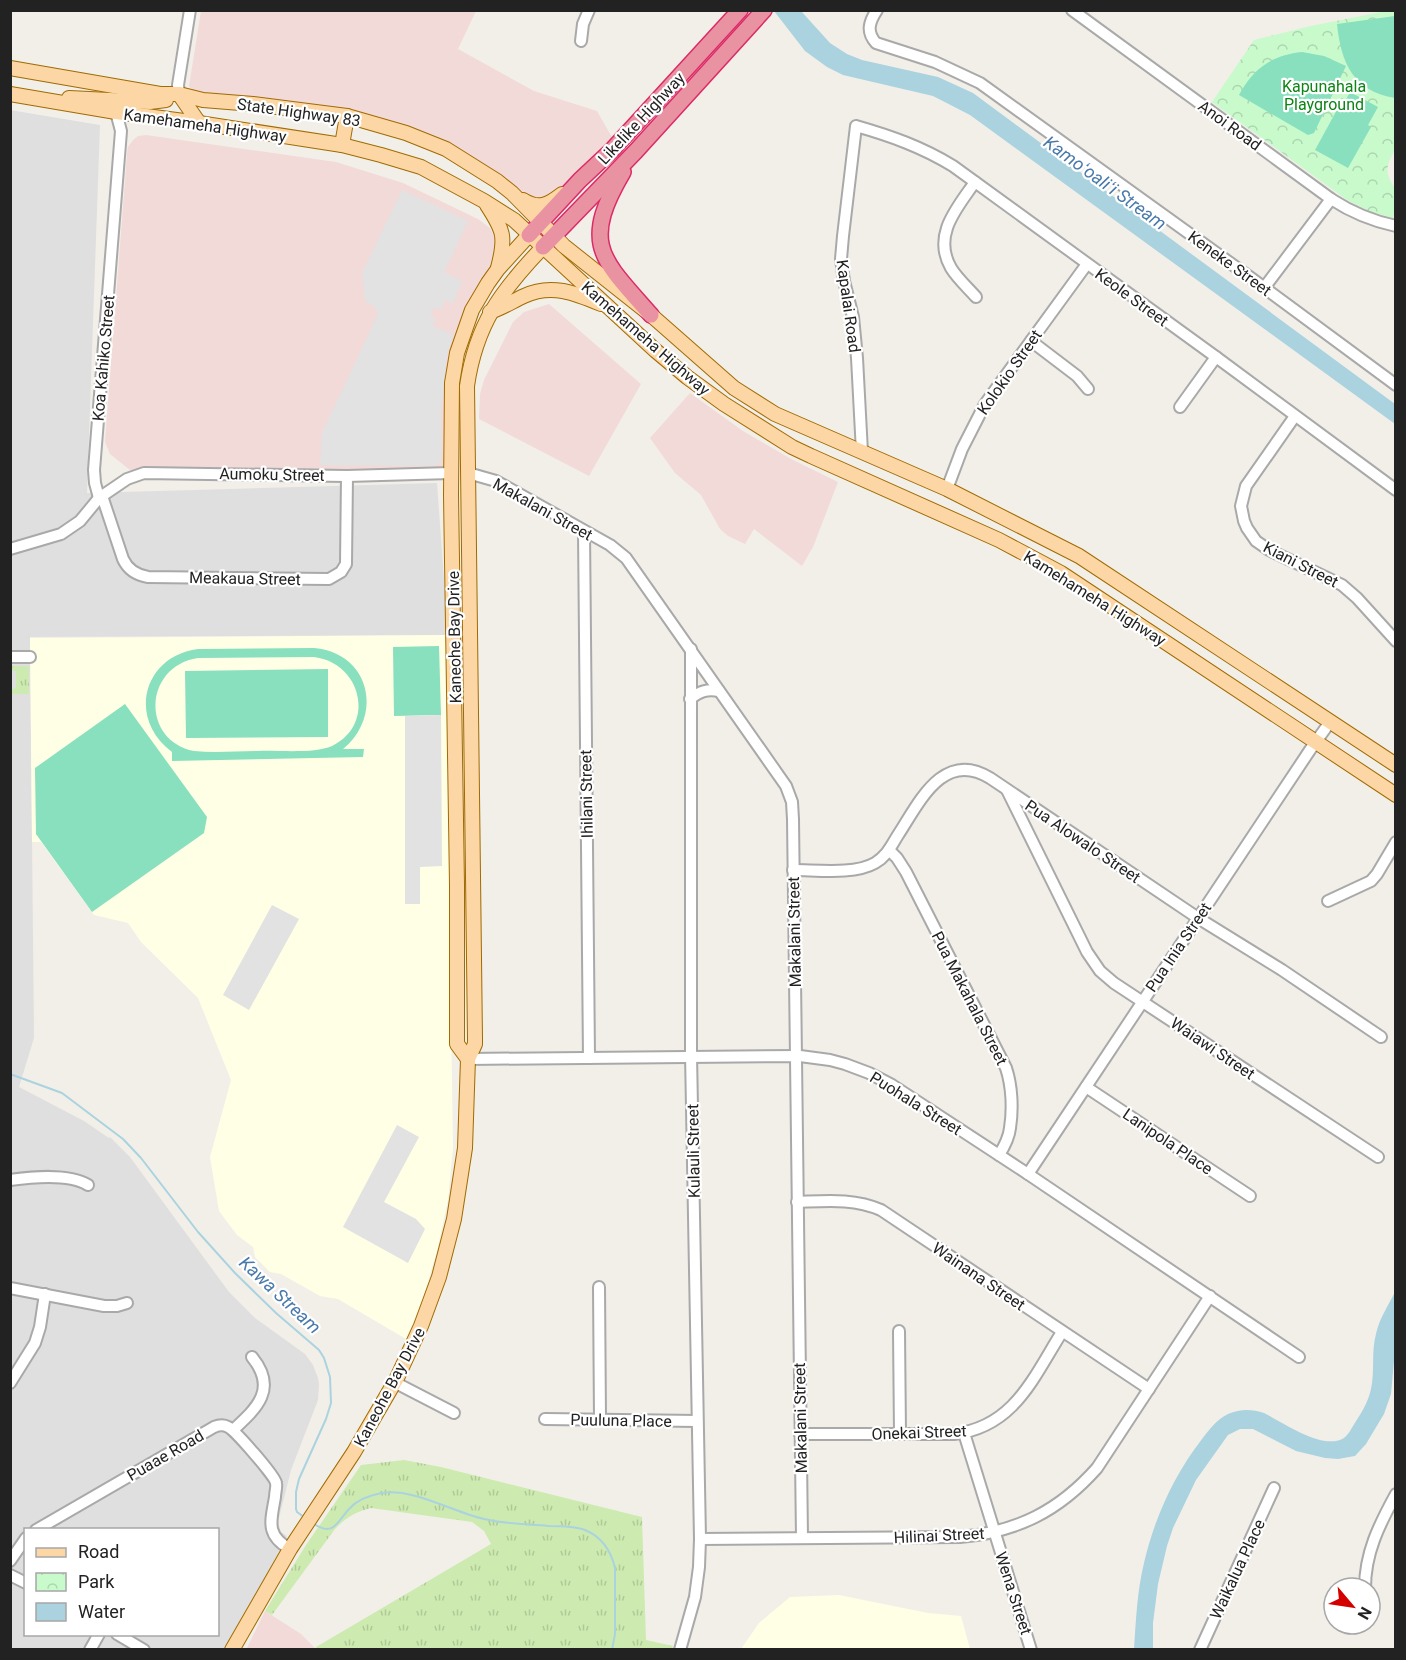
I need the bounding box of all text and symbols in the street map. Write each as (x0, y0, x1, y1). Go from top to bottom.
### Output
street label: Likelike Highway (594, 68, 689, 168)
park label: Kapunahala Playground (1282, 77, 1366, 114)
street label: State Highway 83 (236, 94, 362, 131)
street label: Anoi Road (1195, 96, 1265, 155)
street label: Kamehameha Highway (122, 105, 288, 146)
water label: Kamoʻoaliʻi Stream (1040, 131, 1171, 234)
street label: Keneke Street (1184, 227, 1275, 300)
street label: Kapalai Road (833, 258, 864, 354)
street label: Keole Street (1091, 264, 1172, 330)
street label: Kamehameha Highway (578, 277, 714, 400)
street label: Koa Kahiko Street (89, 294, 118, 422)
street label: Kolokio Street (973, 326, 1046, 418)
street label: Aumoku Street (219, 464, 325, 485)
street label: Makalani Street (490, 474, 596, 545)
street label: Kiani Street (1260, 537, 1341, 591)
street label: Kamehameha Highway (1020, 547, 1170, 650)
street label: Meakaua Street (189, 568, 301, 589)
street label: Kaneohe Bay Drive (444, 571, 465, 703)
street label: Ihilani Street (576, 750, 597, 838)
street label: Pua Alowalo Street (1021, 796, 1144, 887)
street label: Makalani Street (784, 876, 805, 988)
street label: Pua Inia Street (1142, 899, 1215, 996)
street label: Pua Makahala Street (928, 928, 1011, 1068)
street label: Waiawi Street (1167, 1013, 1258, 1084)
street label: Puohala Street (866, 1068, 965, 1139)
street label: Kulauli Street (683, 1104, 704, 1198)
street label: Lanipola Place (1119, 1104, 1216, 1178)
street label: Wainana Street (929, 1238, 1029, 1314)
water label: Kawa Stream (235, 1252, 325, 1338)
street label: Kaneohe Bay Drive (350, 1324, 429, 1450)
street label: Makalani Street (790, 1362, 811, 1474)
street label: Puuluna Place (570, 1410, 672, 1431)
street label: Onekai Street (871, 1421, 967, 1444)
street label: Puaae Road (123, 1426, 207, 1485)
street label: Waikalua Place (1206, 1516, 1269, 1622)
street label: Hilinai Street (893, 1524, 985, 1547)
legend (24, 1528, 219, 1636)
text: Road (78, 1541, 119, 1562)
street label: Wena Street (991, 1549, 1036, 1637)
text: Park (78, 1571, 115, 1592)
north arrow (1322, 1576, 1382, 1636)
text: Water (78, 1601, 125, 1622)
text: N (1354, 1603, 1376, 1623)

